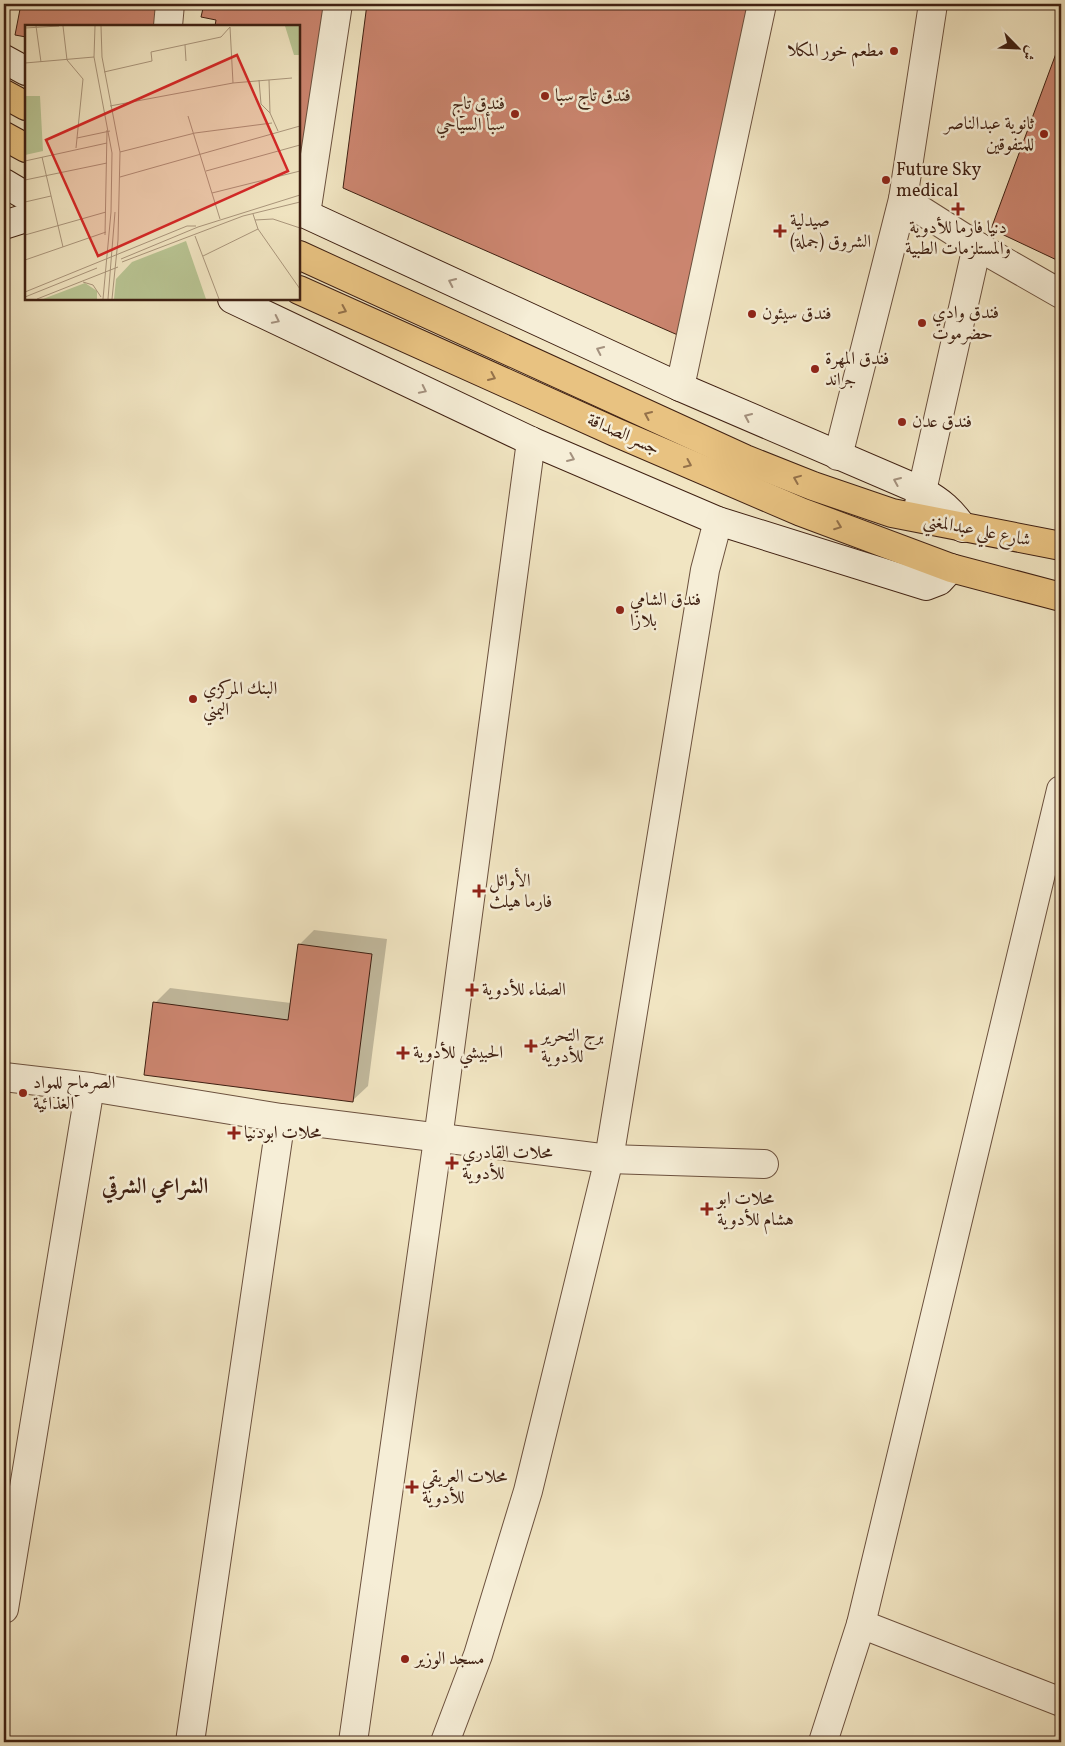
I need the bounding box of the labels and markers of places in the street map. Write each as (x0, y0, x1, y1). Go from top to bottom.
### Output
place label: مطعم خور المكلا (787, 39, 884, 67)
marker: مطعم خور المكلا (888, 45, 900, 57)
place label: فندق تاج سبا (555, 84, 631, 111)
marker: فندق تاج سبا (539, 90, 551, 102)
place label: فندق تاج سبأ السياحي (436, 92, 505, 139)
marker: فندق تاج سبأ السياحي (509, 108, 521, 120)
place label: ثانوية عبدالناصر للمتفوقين (942, 112, 1035, 158)
marker: ثانوية عبدالناصر للمتفوقين (1038, 128, 1050, 140)
place label: Future Sky medical (896, 158, 982, 204)
marker: Future Sky medical (880, 174, 892, 186)
marker: دنيا فارما للأدوية والمستلزمات الطبية (952, 203, 964, 215)
place label: صيدلية الشروق (جملة) (790, 209, 871, 255)
place label: دنيا فارما للأدوية والمستلزمات الطبية (905, 216, 1011, 262)
marker: صيدلية الشروق (جملة) (774, 225, 786, 237)
place label: فندق وادي حضرموت (932, 301, 999, 347)
place label: فندق سيئون (762, 302, 832, 327)
marker: فندق سيئون (746, 308, 758, 320)
marker: فندق وادي حضرموت (916, 317, 928, 329)
place label: فندق المهرة جراند (825, 347, 889, 393)
marker: فندق المهرة جراند (809, 363, 821, 375)
place label: فندق عدن (912, 410, 972, 435)
marker: فندق عدن (896, 416, 908, 428)
place label: فندق الشامي بلازا (630, 588, 701, 634)
marker: فندق الشامي بلازا (614, 604, 626, 616)
place label: البنك المركزي اليمني (203, 677, 277, 726)
marker: البنك المركزي اليمني (187, 693, 199, 705)
place label: الأوائل فارما هيلث (489, 867, 552, 915)
marker: الأوائل فارما هيلث (473, 885, 485, 897)
place label: الصفاء للأدوية (482, 978, 566, 1003)
marker: الصفاء للأدوية (466, 984, 478, 996)
place label: برج التحرير للأدوية (539, 1024, 604, 1070)
marker: برج التحرير للأدوية (525, 1040, 537, 1052)
place label: الحبيشي للأدوية (413, 1041, 503, 1069)
marker: الحبيشي للأدوية (397, 1047, 409, 1059)
place label: الصرماح للمواد الغذائية (33, 1071, 116, 1117)
marker: الصرماح للمواد الغذائية (17, 1087, 29, 1099)
place label: محلات ابودنيا (244, 1121, 321, 1146)
marker: محلات ابودنيا (228, 1127, 240, 1139)
place label: محلات القادري للأدوية (462, 1141, 553, 1187)
marker: محلات القادري للأدوية (446, 1157, 458, 1169)
place label: محلات ابو هشام للأدوية (715, 1187, 794, 1235)
marker: محلات ابو هشام للأدوية (701, 1203, 713, 1215)
place label: محلات العريقي للأدوية (422, 1465, 507, 1511)
marker: محلات العريقي للأدوية (406, 1481, 418, 1493)
place label: مسجد الوزير (413, 1647, 484, 1672)
marker: مسجد الوزير (399, 1653, 411, 1665)

